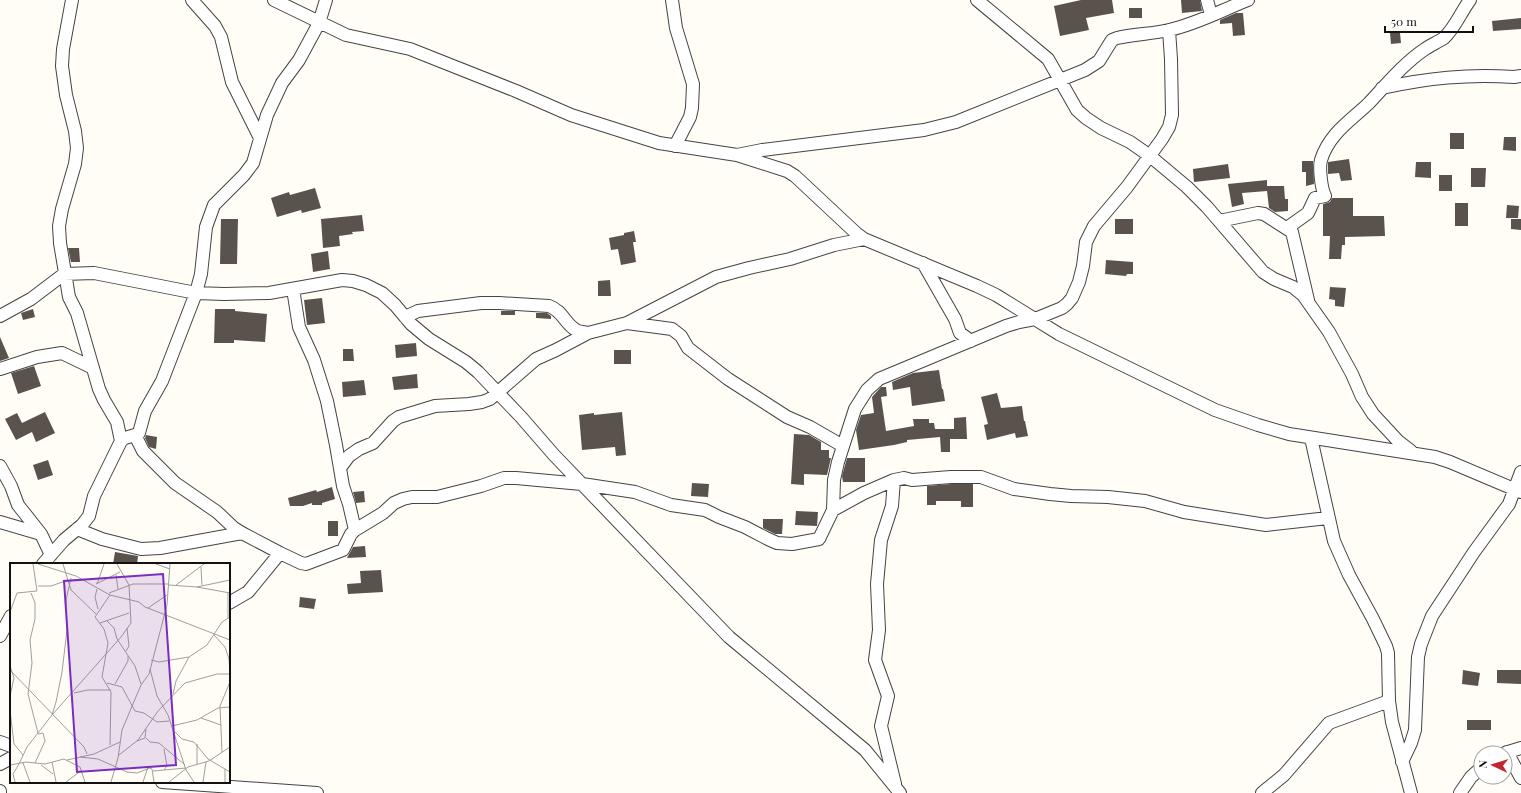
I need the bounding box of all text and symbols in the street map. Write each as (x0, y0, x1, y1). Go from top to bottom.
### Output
scale bar (1385, 8, 1473, 34)
text: 50 m (1391, 13, 1417, 29)
inset map (10, 563, 230, 783)
north arrow (1473, 745, 1513, 785)
text: N (1475, 760, 1490, 769)

